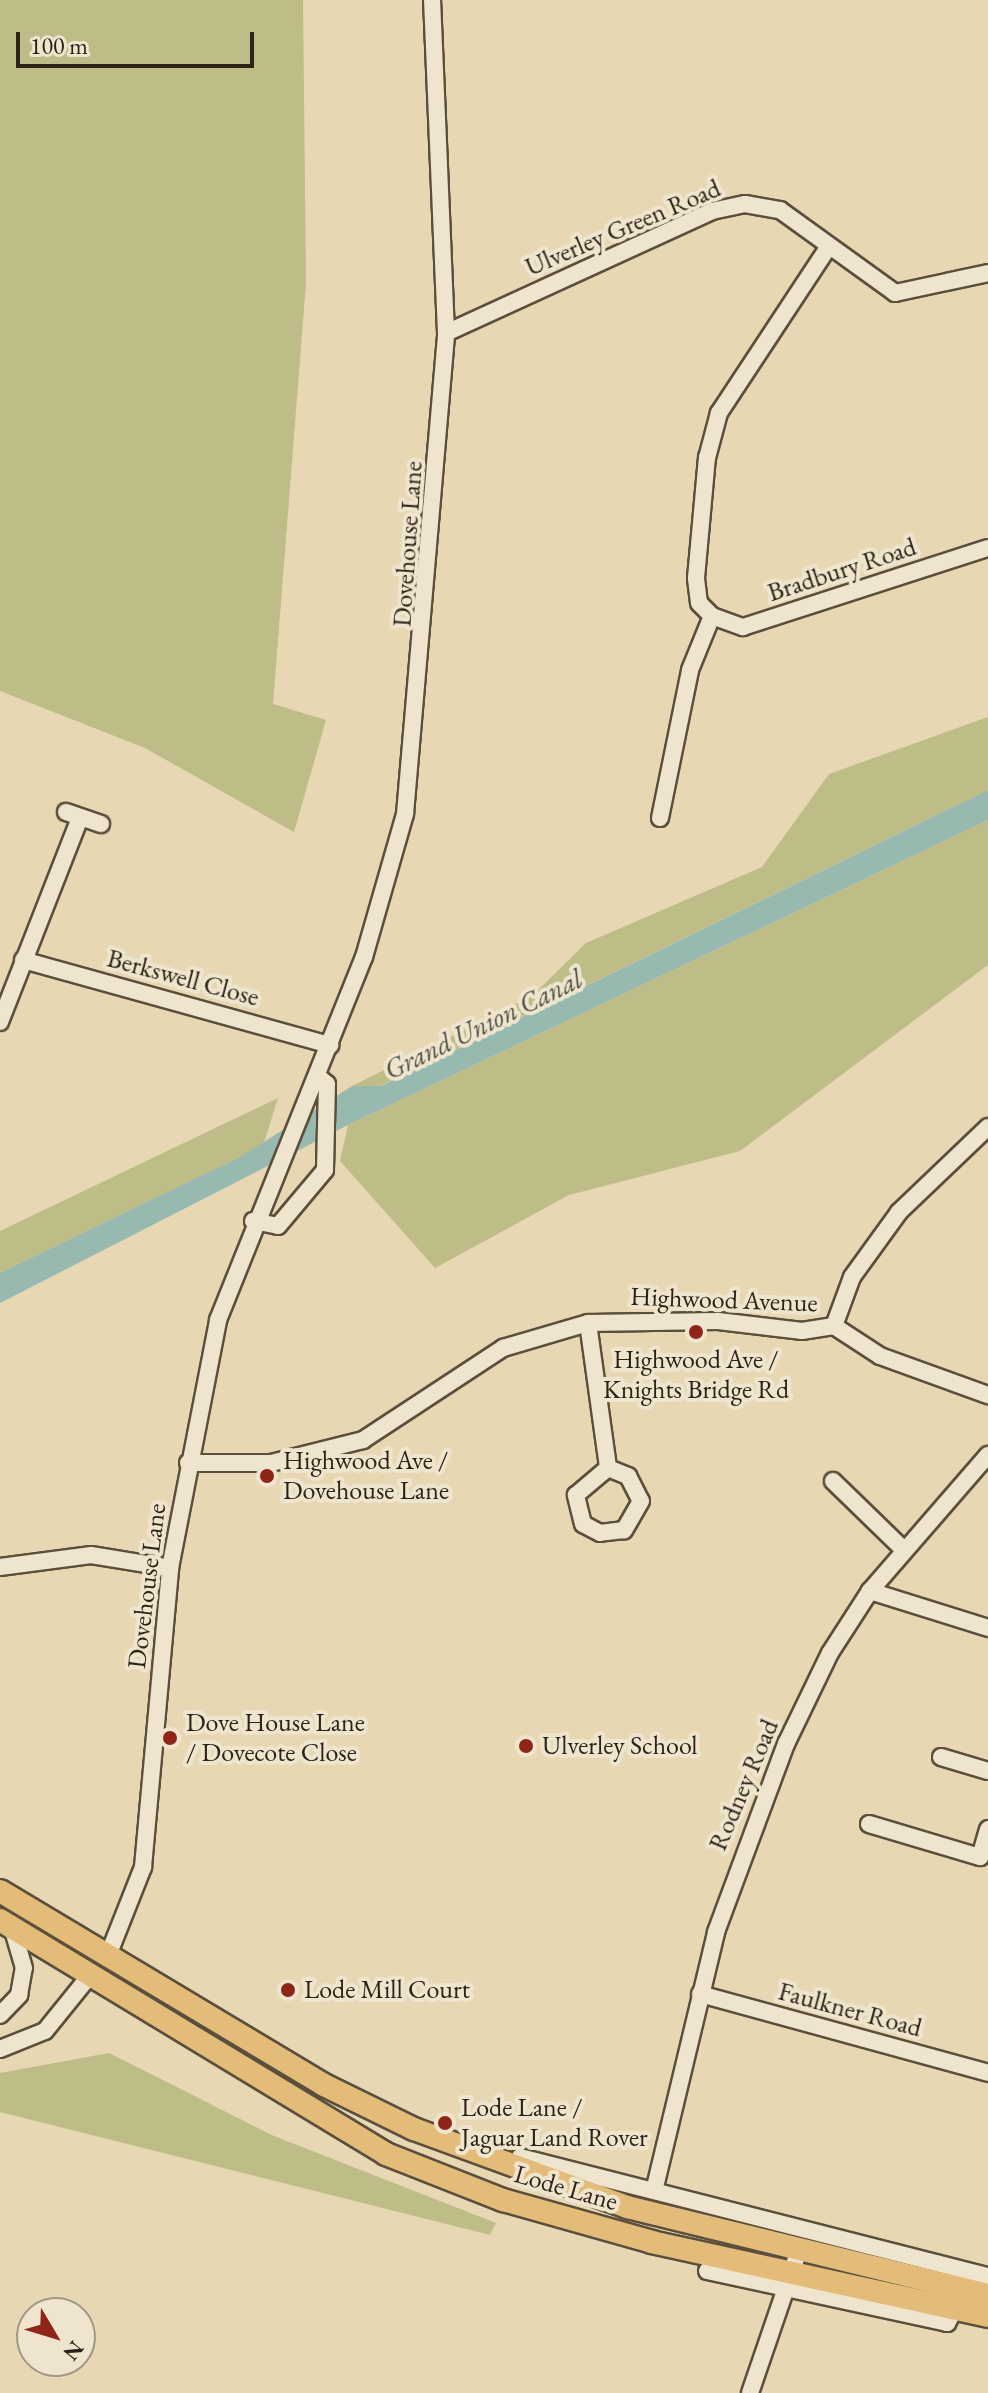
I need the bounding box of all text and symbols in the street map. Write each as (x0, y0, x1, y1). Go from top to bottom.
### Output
scale bar (20, 16, 258, 66)
text: 100 m (30, 30, 88, 61)
street label: Ulverley Green Road (521, 173, 725, 283)
street label: Dovehouse Lane (387, 460, 429, 628)
street label: Bradbury Road (764, 531, 920, 609)
street label: Berkswell Close (104, 943, 262, 1013)
water label: Grand Union Canal (378, 961, 588, 1087)
street label: Highwood Avenue (630, 1281, 818, 1319)
marker: Highwood Ave / Knights Bridge Rd (687, 1323, 705, 1341)
place label: Highwood Ave / Knights Bridge Rd (603, 1344, 789, 1406)
place label: Highwood Ave / Dovehouse Lane (283, 1445, 449, 1506)
marker: Highwood Ave / Dovehouse Lane (258, 1467, 276, 1485)
street label: Dovehouse Lane (121, 1502, 173, 1670)
place label: Dove House Lane / Dovecote Close (186, 1707, 365, 1768)
street label: Rodney Road (702, 1715, 786, 1855)
marker: Dove House Lane / Dovecote Close (161, 1729, 179, 1747)
place label: Ulverley School (542, 1730, 698, 1762)
marker: Ulverley School (517, 1737, 535, 1755)
place label: Lode Mill Court (304, 1974, 470, 2006)
street label: Faulkner Road (775, 1976, 925, 2044)
marker: Lode Mill Court (279, 1981, 297, 1999)
place label: Lode Lane / Jaguar Land Rover (461, 2092, 648, 2154)
marker: Lode Lane / Jaguar Land Rover (436, 2114, 454, 2132)
street label: Lode Lane (511, 2158, 621, 2218)
north arrow (16, 2297, 96, 2377)
text: N (57, 2335, 91, 2367)

